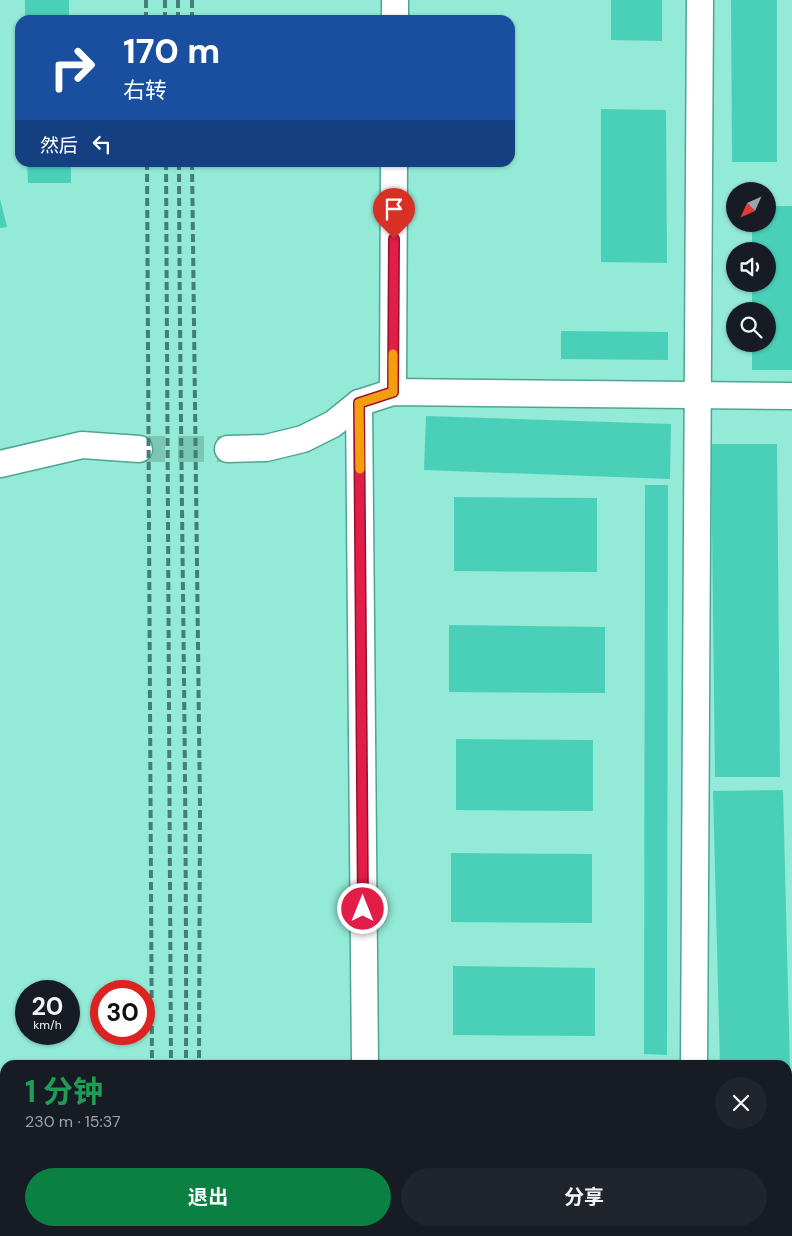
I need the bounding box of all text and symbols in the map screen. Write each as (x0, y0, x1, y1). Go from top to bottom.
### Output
text: 170 m (123, 28, 220, 74)
icon: right (40, 35, 105, 100)
text: 右转 (123, 76, 167, 105)
icon: left (88, 130, 116, 158)
text: 然后 (40, 133, 78, 158)
north arrow (726, 182, 776, 232)
map controls (726, 182, 776, 352)
pin (373, 188, 415, 239)
icon: arrive (380, 195, 408, 223)
button: sound (726, 242, 776, 292)
button: search (726, 302, 776, 352)
position arrow (336, 882, 388, 934)
speed limit sign: 30 (90, 980, 155, 1045)
text: 20 (32, 990, 63, 1023)
text: km/h (33, 1017, 62, 1033)
text: 1 分钟 (25, 1072, 103, 1111)
button: close (715, 1077, 767, 1129)
text: 230 m · 15:37 (25, 1111, 121, 1132)
button: 退出 (25, 1168, 391, 1226)
button: 分享 (401, 1168, 767, 1226)

